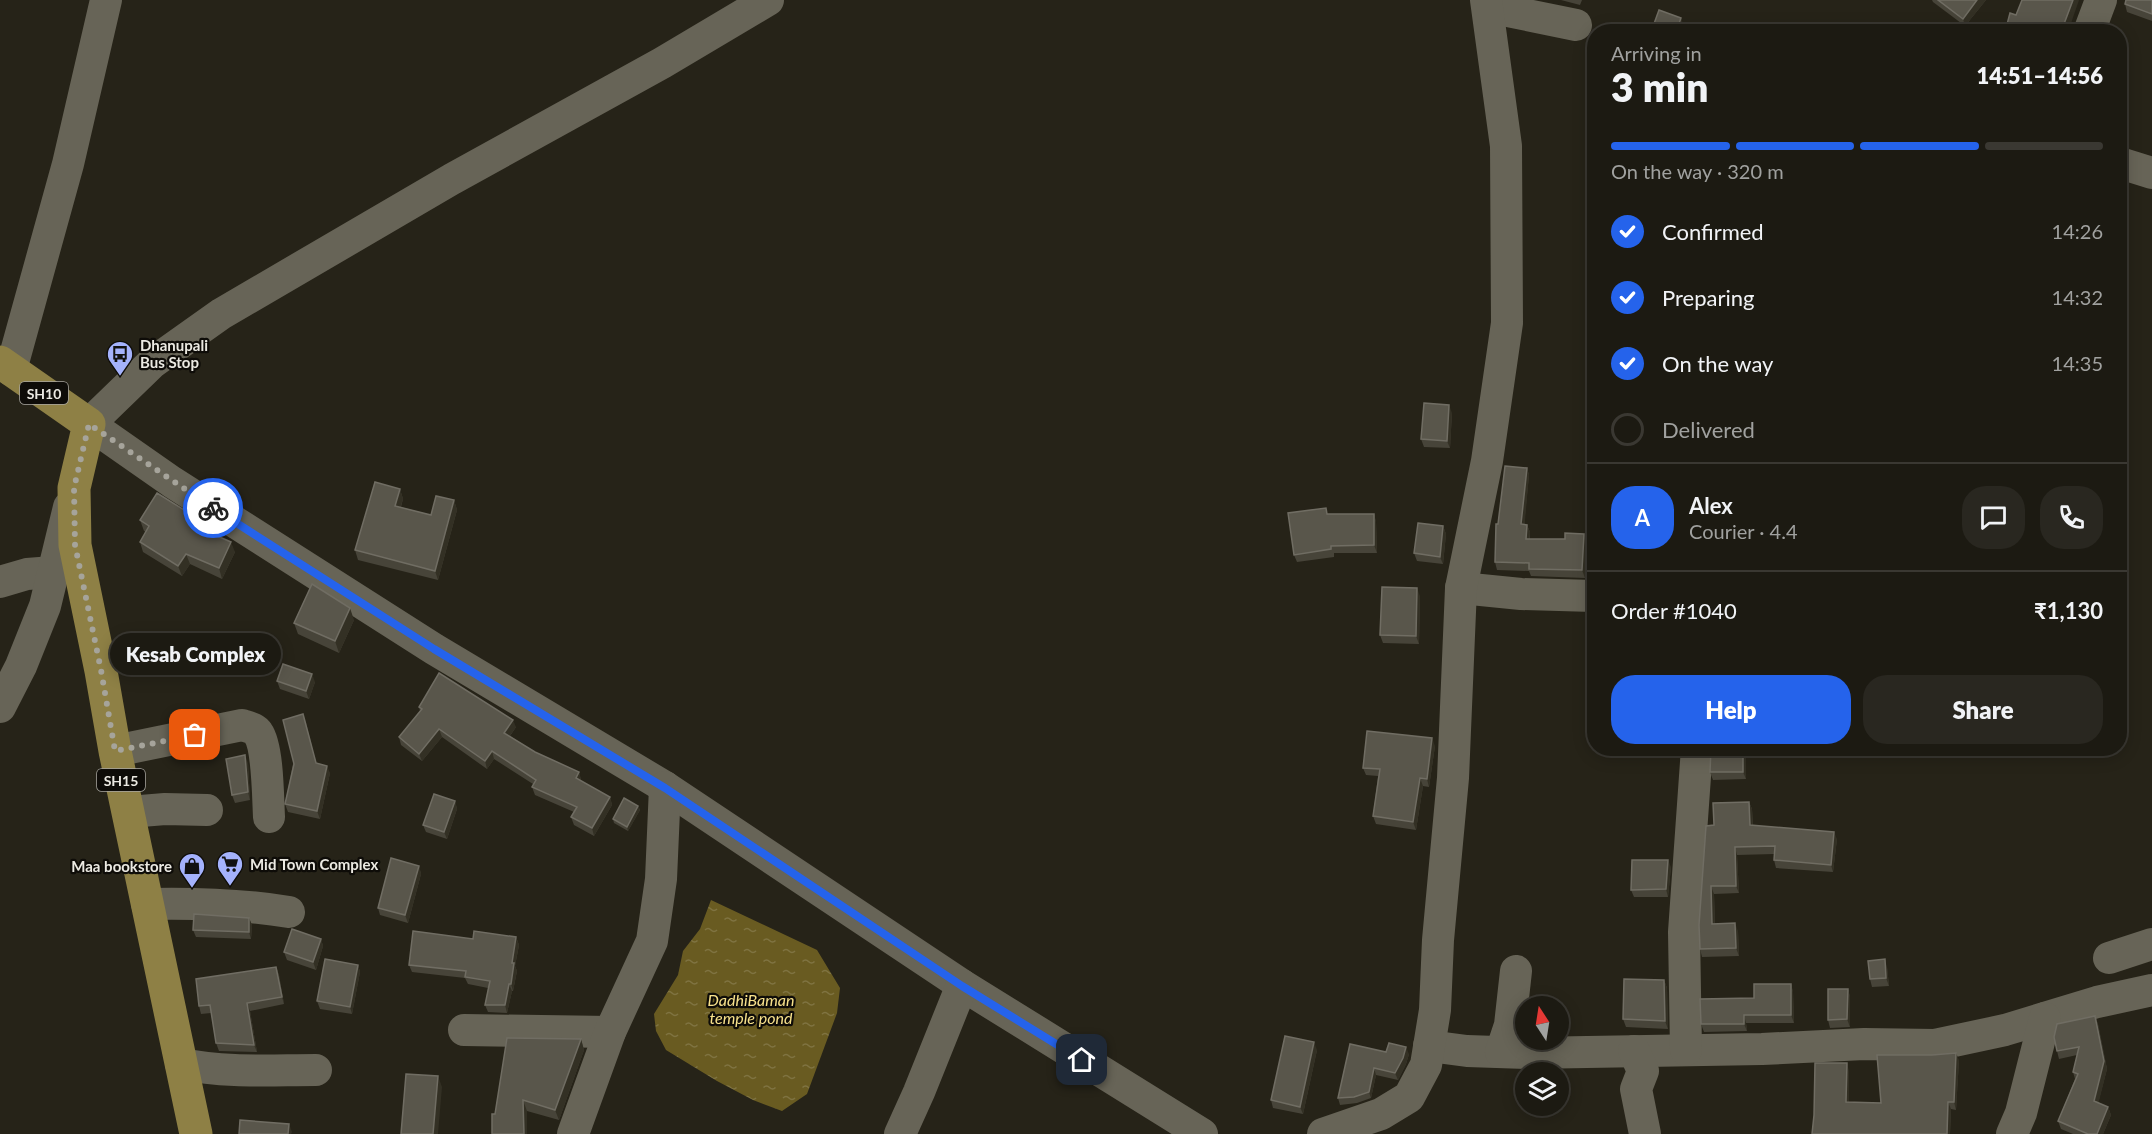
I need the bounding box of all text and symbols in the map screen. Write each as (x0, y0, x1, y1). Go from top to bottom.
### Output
text: Arriving in (1611, 41, 1702, 65)
text: 14:51–14:56 (1977, 62, 2103, 89)
text: 3 min (1611, 64, 1708, 110)
text: On the way · 320 m (1611, 159, 1784, 183)
icon: check (1611, 215, 1644, 248)
text: Confirmed (1662, 218, 1764, 245)
text: 14:26 (2052, 219, 2103, 243)
icon: check (1611, 281, 1644, 314)
text: Preparing (1662, 284, 1754, 311)
text: 14:32 (2052, 285, 2103, 309)
place label: Dhanupali Bus Stop (140, 336, 208, 371)
bus stop icon: Dhanupali Bus Stop (105, 339, 135, 377)
icon: check (1611, 347, 1644, 380)
text: On the way (1662, 350, 1773, 377)
text: 14:35 (2052, 351, 2103, 375)
road number: SH10 (20, 382, 68, 404)
text: Delivered (1662, 416, 1755, 443)
courier (183, 478, 243, 538)
button: chat (1962, 486, 2025, 549)
button: phone (2040, 486, 2103, 549)
icon: bike (197, 492, 230, 525)
text: Alex (1689, 492, 1733, 519)
text: A (1635, 504, 1650, 531)
text: Courier · 4.4 (1689, 519, 1798, 543)
text: Order #1040 (1611, 597, 1737, 624)
text: ₹1,130 (2034, 597, 2103, 624)
callout: Kesab Complex (110, 633, 280, 675)
text: Kesab Complex (126, 642, 265, 666)
button: Help (1611, 675, 1851, 744)
button: Share (1863, 675, 2103, 744)
pin (169, 709, 220, 760)
icon: bag (178, 718, 211, 751)
road number: SH15 (97, 769, 145, 791)
supermarket icon: Mid Town Complex (215, 849, 245, 887)
shop icon: Maa bookstore (177, 851, 207, 889)
place label: Mid Town Complex (250, 855, 378, 873)
place label: Maa bookstore (71, 857, 172, 875)
water label: DadhiBaman temple pond (708, 990, 794, 1027)
north arrow (1515, 996, 1569, 1050)
map controls (1515, 996, 1569, 1116)
pin (1056, 1034, 1107, 1085)
icon: home (1065, 1043, 1098, 1076)
button: layers (1515, 1062, 1569, 1116)

